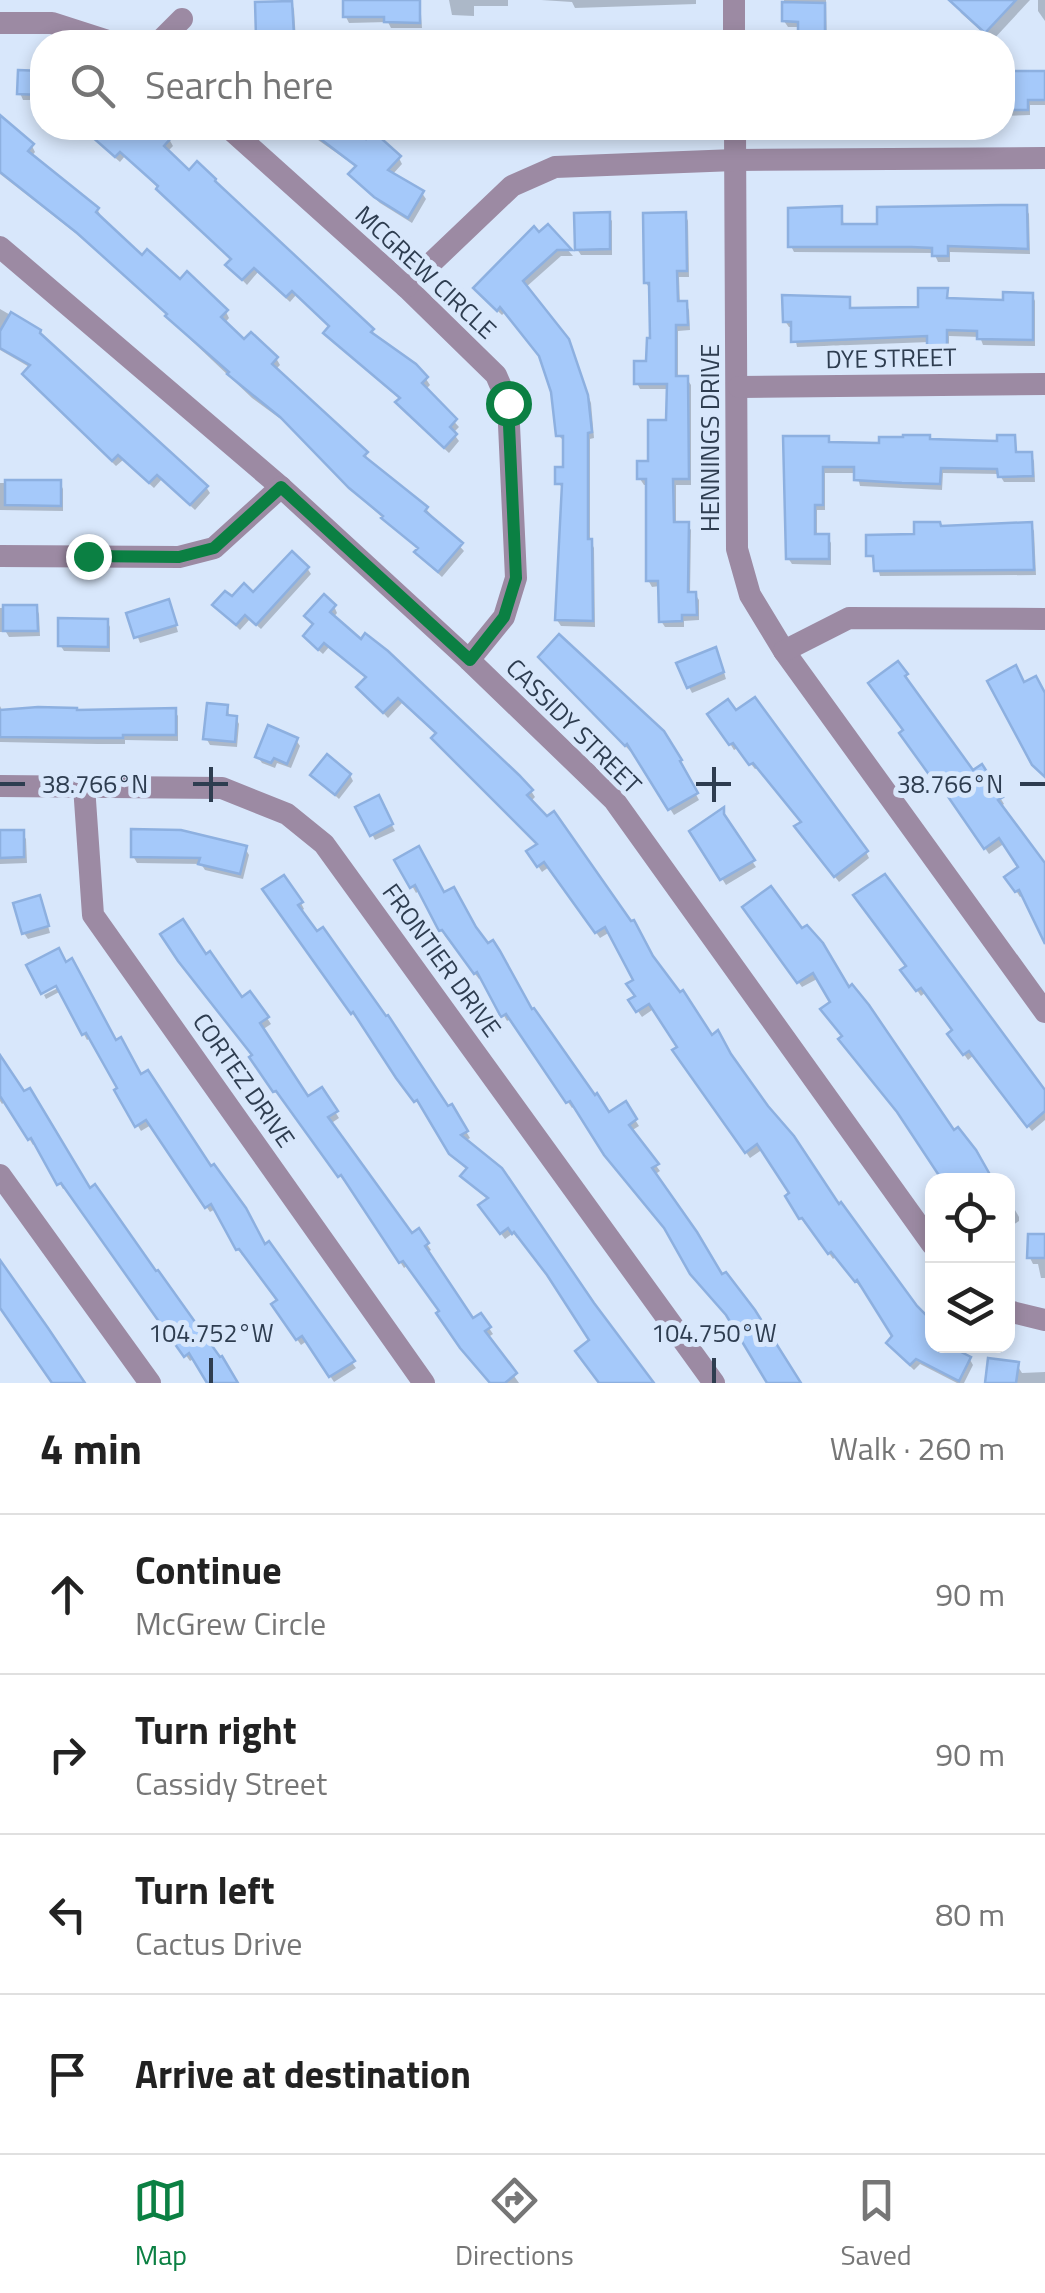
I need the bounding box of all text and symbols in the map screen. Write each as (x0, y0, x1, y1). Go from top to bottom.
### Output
search box (30, 30, 1015, 140)
text: Search here (145, 56, 333, 114)
icon: search (65, 58, 120, 113)
street label: MCGREW CIRCLE (347, 196, 505, 348)
street label: DYE STREET (825, 338, 957, 378)
street label: HENNINGS DRIVE (691, 344, 729, 532)
route start (486, 381, 532, 427)
route end (66, 534, 112, 580)
street label: CASSIDY STREET (497, 649, 651, 803)
text: 38.766°N (42, 765, 148, 803)
text: 38.766°N (897, 765, 1003, 803)
street label: FRONTIER DRIVE (373, 875, 511, 1045)
street label: CORTEZ DRIVE (183, 1005, 305, 1155)
map controls (925, 1173, 1015, 1353)
button: locate (925, 1173, 1015, 1263)
button: layers (925, 1263, 1015, 1353)
text: 104.752°W (148, 1314, 274, 1352)
text: 104.750°W (651, 1314, 777, 1352)
text: 4 min (40, 1416, 142, 1480)
text: Walk · 260 m (830, 1424, 1005, 1472)
text: Continue (135, 1541, 282, 1599)
icon: ahead (40, 1567, 95, 1622)
text: 90 m (935, 1570, 1005, 1618)
text: McGrew Circle (135, 1599, 326, 1647)
text: Turn right (135, 1701, 297, 1759)
icon: right (40, 1727, 95, 1782)
text: 90 m (935, 1730, 1005, 1778)
text: Cassidy Street (135, 1759, 327, 1807)
text: Turn left (135, 1861, 275, 1919)
icon: left (40, 1887, 95, 1942)
text: 80 m (935, 1890, 1005, 1938)
text: Cactus Drive (135, 1919, 303, 1967)
text: Arrive at destination (135, 2045, 471, 2103)
icon: arrive (40, 2047, 95, 2102)
tab: Map (133, 2173, 188, 2276)
tab: Directions (455, 2173, 574, 2276)
tab: Saved (840, 2173, 912, 2276)

